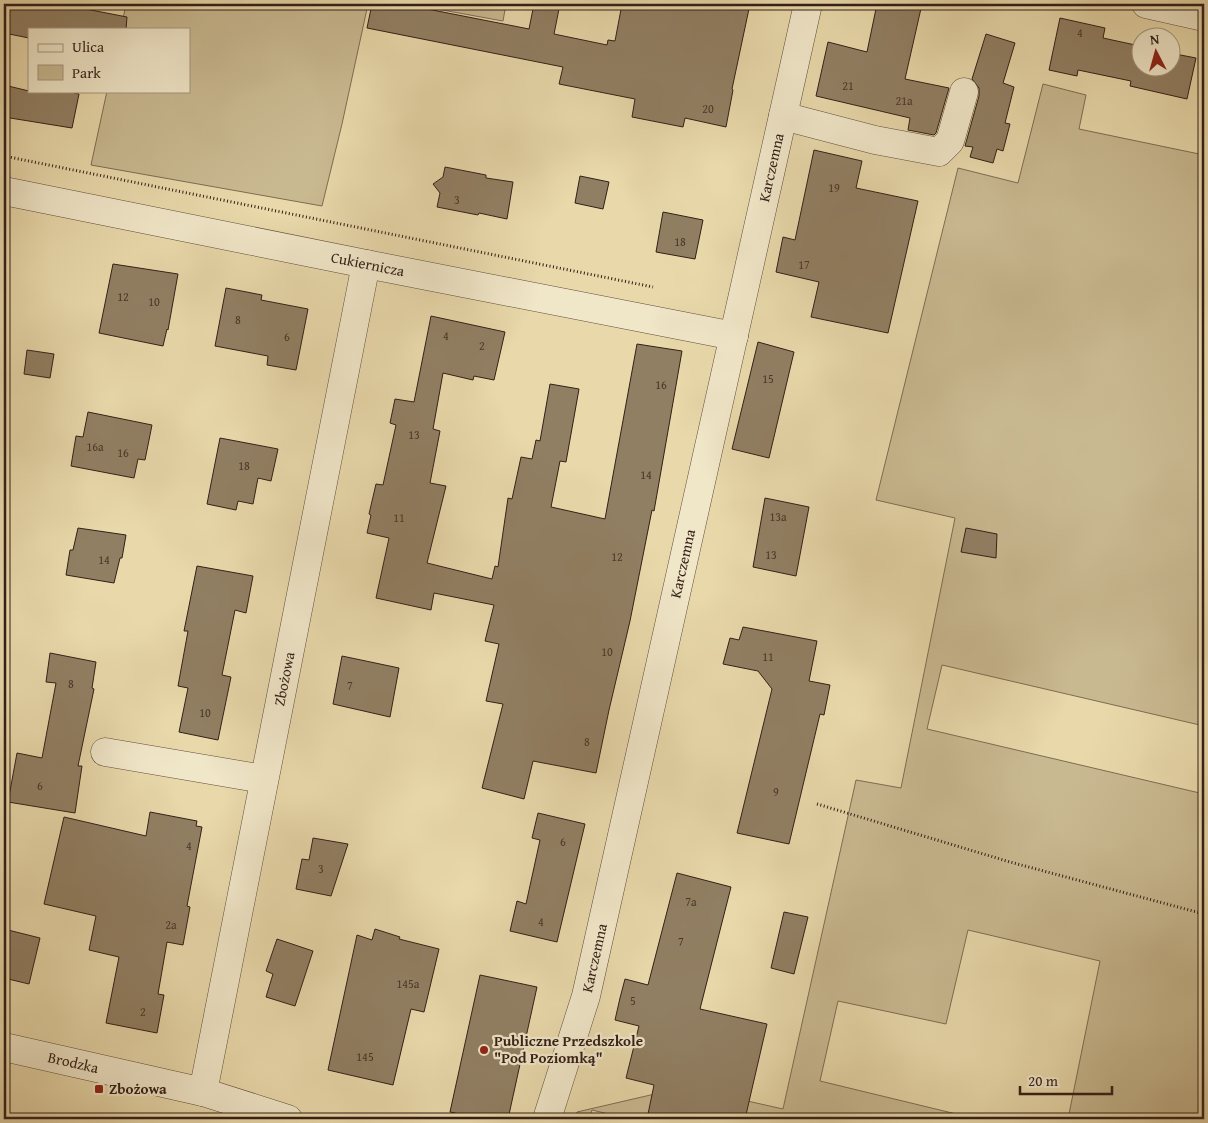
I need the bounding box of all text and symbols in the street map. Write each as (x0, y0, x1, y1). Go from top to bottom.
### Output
house number: 4 (1077, 24, 1083, 41)
legend (28, 28, 190, 92)
north arrow (1130, 28, 1180, 78)
text: N (1149, 29, 1161, 50)
text: Ulica (72, 36, 104, 57)
text: Park (72, 62, 101, 83)
house number: 21 (842, 77, 854, 94)
house number: 21a (895, 92, 913, 109)
house number: 20 (702, 100, 714, 117)
street label: Karczemna (753, 131, 789, 204)
house number: 19 (828, 179, 840, 196)
house number: 3 (454, 191, 460, 208)
house number: 18 (674, 233, 686, 250)
street label: Cukiernicza (329, 246, 406, 281)
house number: 17 (798, 256, 810, 273)
house number: 12 (117, 288, 129, 305)
house number: 10 (148, 293, 160, 310)
house number: 8 (235, 311, 241, 328)
house number: 4 (443, 327, 449, 344)
house number: 6 (284, 328, 290, 345)
house number: 2 (479, 337, 485, 354)
house number: 15 (762, 370, 774, 387)
house number: 16 (655, 376, 667, 393)
house number: 13 (408, 426, 420, 443)
house number: 16a (86, 438, 104, 455)
house number: 16 (117, 444, 129, 461)
house number: 18 (238, 457, 250, 474)
house number: 14 (640, 466, 652, 483)
house number: 13a (769, 508, 787, 525)
house number: 11 (393, 509, 405, 526)
street label: Karczemna (664, 527, 700, 600)
house number: 13 (765, 546, 777, 563)
house number: 12 (611, 548, 623, 565)
house number: 14 (98, 551, 110, 568)
house number: 10 (601, 643, 613, 660)
house number: 11 (762, 648, 774, 665)
street label: Zbożowa (268, 650, 299, 708)
house number: 8 (68, 675, 74, 692)
house number: 7 (347, 677, 353, 694)
house number: 10 (199, 704, 211, 721)
house number: 8 (584, 733, 590, 750)
house number: 6 (37, 777, 43, 794)
house number: 9 (773, 783, 779, 800)
house number: 6 (560, 833, 566, 850)
house number: 4 (186, 837, 192, 854)
house number: 3 (318, 860, 324, 877)
house number: 7a (685, 893, 697, 910)
house number: 4 (538, 913, 544, 930)
house number: 2a (165, 916, 177, 933)
street label: Karczemna (576, 921, 612, 994)
house number: 7 (678, 933, 684, 950)
house number: 145a (396, 975, 420, 992)
house number: 5 (630, 992, 636, 1009)
house number: 2 (140, 1003, 146, 1020)
place label: Publiczne Przedszkole "Pod Poziomką" (494, 1030, 643, 1068)
marker: Publiczne Przedszkole "Pod Poziomką" (478, 1044, 490, 1056)
street label: Brodzka (46, 1046, 101, 1078)
house number: 145 (356, 1048, 374, 1065)
scale bar (1020, 1063, 1113, 1095)
text: 20 m (1028, 1070, 1059, 1091)
place label: Zbożowa (109, 1078, 167, 1099)
marker: Zbożowa (93, 1083, 105, 1095)

